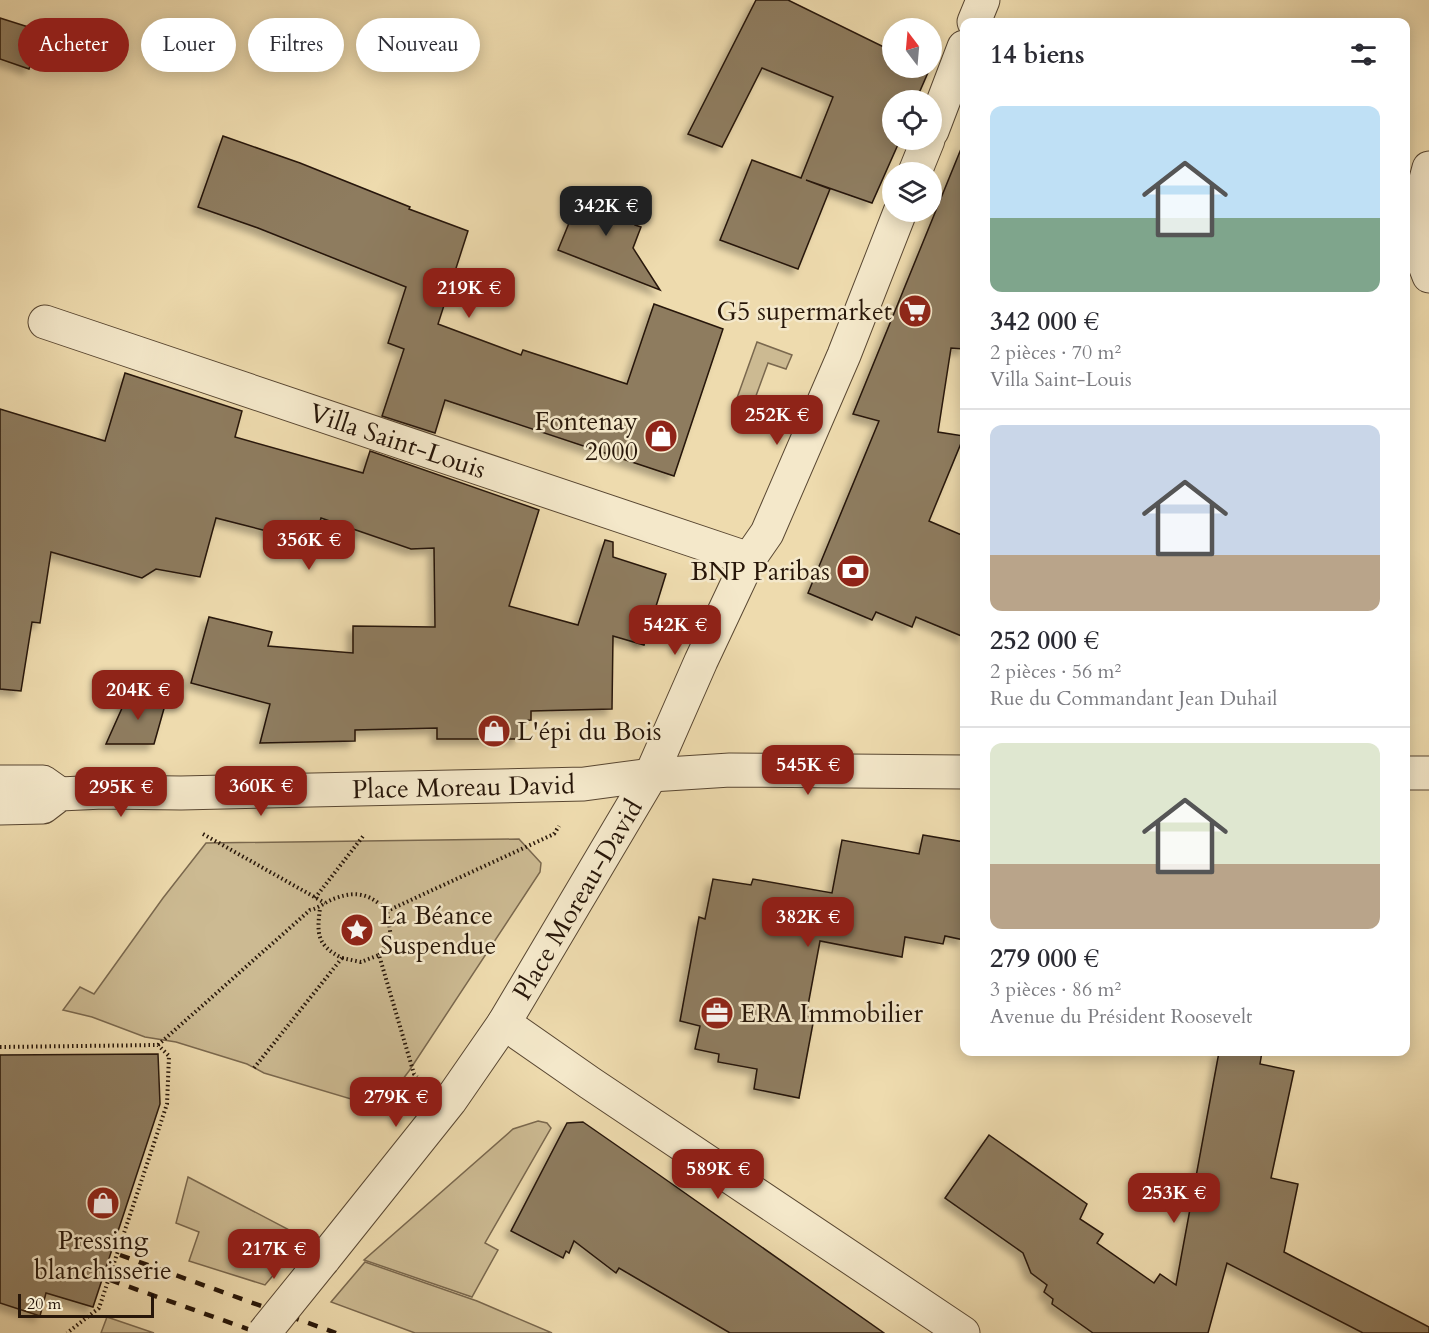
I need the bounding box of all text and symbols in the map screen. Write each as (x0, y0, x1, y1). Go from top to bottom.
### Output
chip: Acheter (18, 18, 129, 72)
chip: Louer (141, 18, 236, 72)
chip: Filtres (248, 18, 344, 72)
chip: Nouveau (356, 18, 480, 72)
north arrow (882, 18, 942, 78)
map controls (882, 18, 942, 222)
text: 14 biens (990, 37, 1085, 72)
icon: filters (1347, 38, 1380, 71)
button: locate (882, 90, 942, 150)
icon: home (1131, 145, 1239, 253)
button: layers (882, 162, 942, 222)
pin: 342K € (557, 186, 655, 237)
text: 342K € (574, 192, 638, 219)
pin: 219K € (420, 268, 518, 319)
text: 219K € (437, 274, 501, 301)
supermarket icon: G5 supermarket (897, 293, 933, 329)
place label: G5 supermarket (716, 294, 892, 329)
text: 342 000 € (990, 304, 1099, 339)
text: 2 pièces · 70 m² (990, 339, 1121, 366)
text: Villa Saint-Louis (990, 366, 1132, 393)
street label: Villa Saint-Louis (305, 395, 490, 487)
pin: 252K € (728, 395, 826, 446)
text: 252K € (745, 401, 809, 428)
place label: Fontenay 2000 (535, 404, 638, 469)
shop icon: Fontenay 2000 (643, 418, 679, 454)
icon: home (1131, 464, 1239, 572)
pin: 356K € (260, 520, 358, 571)
text: 356K € (277, 526, 341, 553)
bank icon: BNP Paribas (835, 553, 871, 589)
place label: BNP Paribas (691, 554, 830, 589)
pin: 542K € (626, 605, 724, 656)
text: 542K € (643, 611, 707, 638)
text: 252 000 € (990, 623, 1099, 658)
text: 2 pièces · 56 m² (990, 658, 1121, 685)
pin: 204K € (89, 670, 187, 721)
text: 204K € (106, 676, 170, 703)
text: Rue du Commandant Jean Duhail (990, 685, 1277, 712)
shop icon: L'épi du Bois (476, 713, 512, 749)
place label: L'épi du Bois (517, 714, 661, 749)
pin: 545K € (759, 745, 857, 796)
text: 545K € (776, 751, 840, 778)
pin: 360K € (212, 766, 310, 817)
pin: 295K € (72, 767, 170, 818)
street label: Place Moreau David (352, 767, 575, 807)
text: 360K € (229, 772, 293, 799)
text: 295K € (89, 773, 153, 800)
icon: home (1131, 782, 1239, 890)
street label: Place Moreau-David (504, 792, 650, 1006)
pin: 382K € (759, 897, 857, 948)
place label: La Béance Suspendue (380, 898, 496, 963)
text: 382K € (776, 903, 840, 930)
place icon: La Béance Suspendue (339, 912, 375, 948)
text: 279 000 € (990, 941, 1099, 976)
text: 3 pièces · 86 m² (990, 976, 1121, 1003)
office icon: ERA Immobilier (699, 995, 735, 1031)
place label: ERA Immobilier (740, 996, 923, 1031)
text: Avenue du Président Roosevelt (990, 1003, 1252, 1030)
pin: 279K € (347, 1077, 445, 1128)
text: 279K € (364, 1083, 428, 1110)
pin: 589K € (669, 1149, 767, 1200)
text: 589K € (686, 1155, 750, 1182)
pin: 253K € (1125, 1173, 1223, 1224)
text: 253K € (1142, 1179, 1206, 1206)
shop icon: Pressing blanchisserie (85, 1185, 121, 1221)
place label: Pressing blanchisserie (34, 1223, 172, 1288)
pin: 217K € (225, 1229, 323, 1280)
text: 217K € (242, 1235, 306, 1262)
scale bar (18, 1291, 154, 1318)
text: 20 m (27, 1293, 61, 1315)

